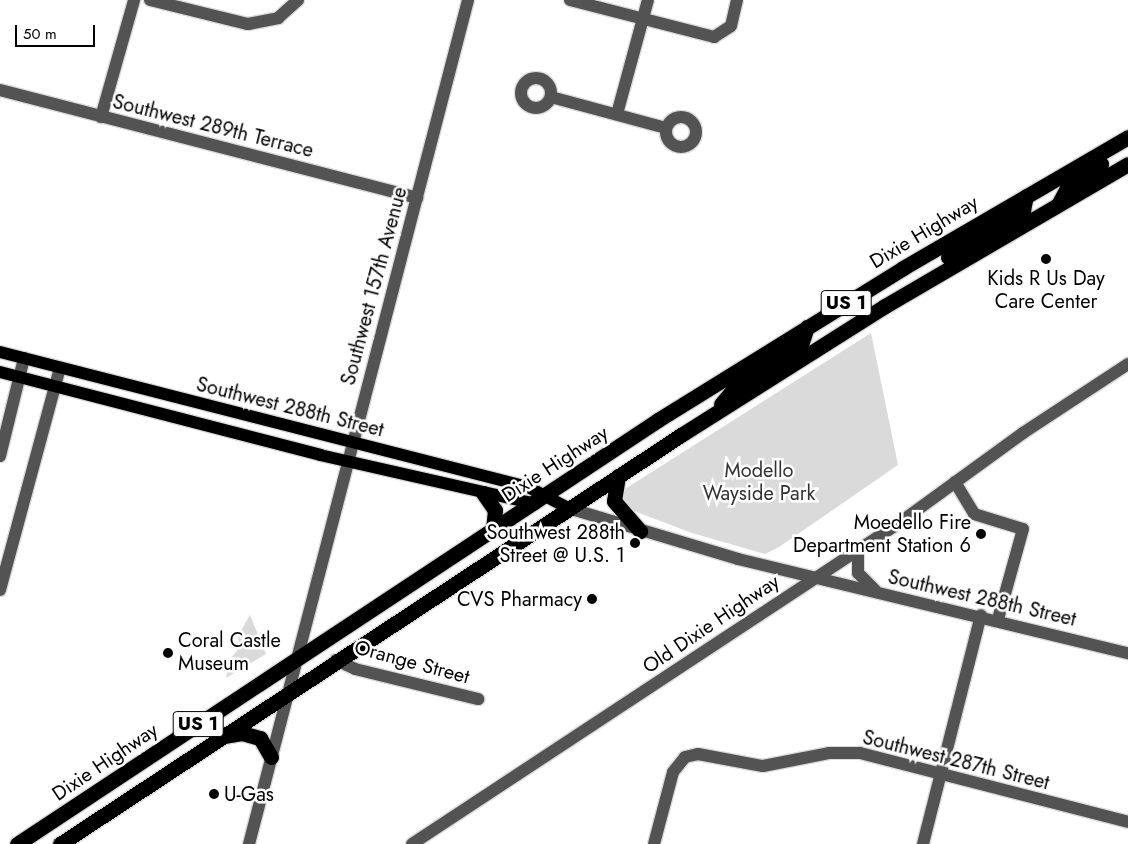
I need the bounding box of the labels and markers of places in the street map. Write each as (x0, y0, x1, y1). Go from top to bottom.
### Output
marker: Kids R Us Day Care Center (1040, 253, 1052, 265)
place label: Kids R Us Day Care Center (987, 267, 1105, 314)
place label: Moedello Fire Department Station 6 (793, 510, 971, 557)
place label: Southwest 288th Street @ U.S. 1 (486, 520, 625, 567)
marker: Moedello Fire Department Station 6 (975, 528, 987, 540)
marker: Southwest 288th Street @ U.S. 1 (629, 537, 641, 549)
place label: CVS Pharmacy (457, 587, 582, 611)
marker: CVS Pharmacy (586, 593, 598, 605)
place label: Coral Castle Museum (178, 629, 281, 676)
marker: Coral Castle Museum (162, 647, 174, 659)
place label: U-Gas (224, 782, 274, 806)
marker: U-Gas (208, 788, 220, 800)

